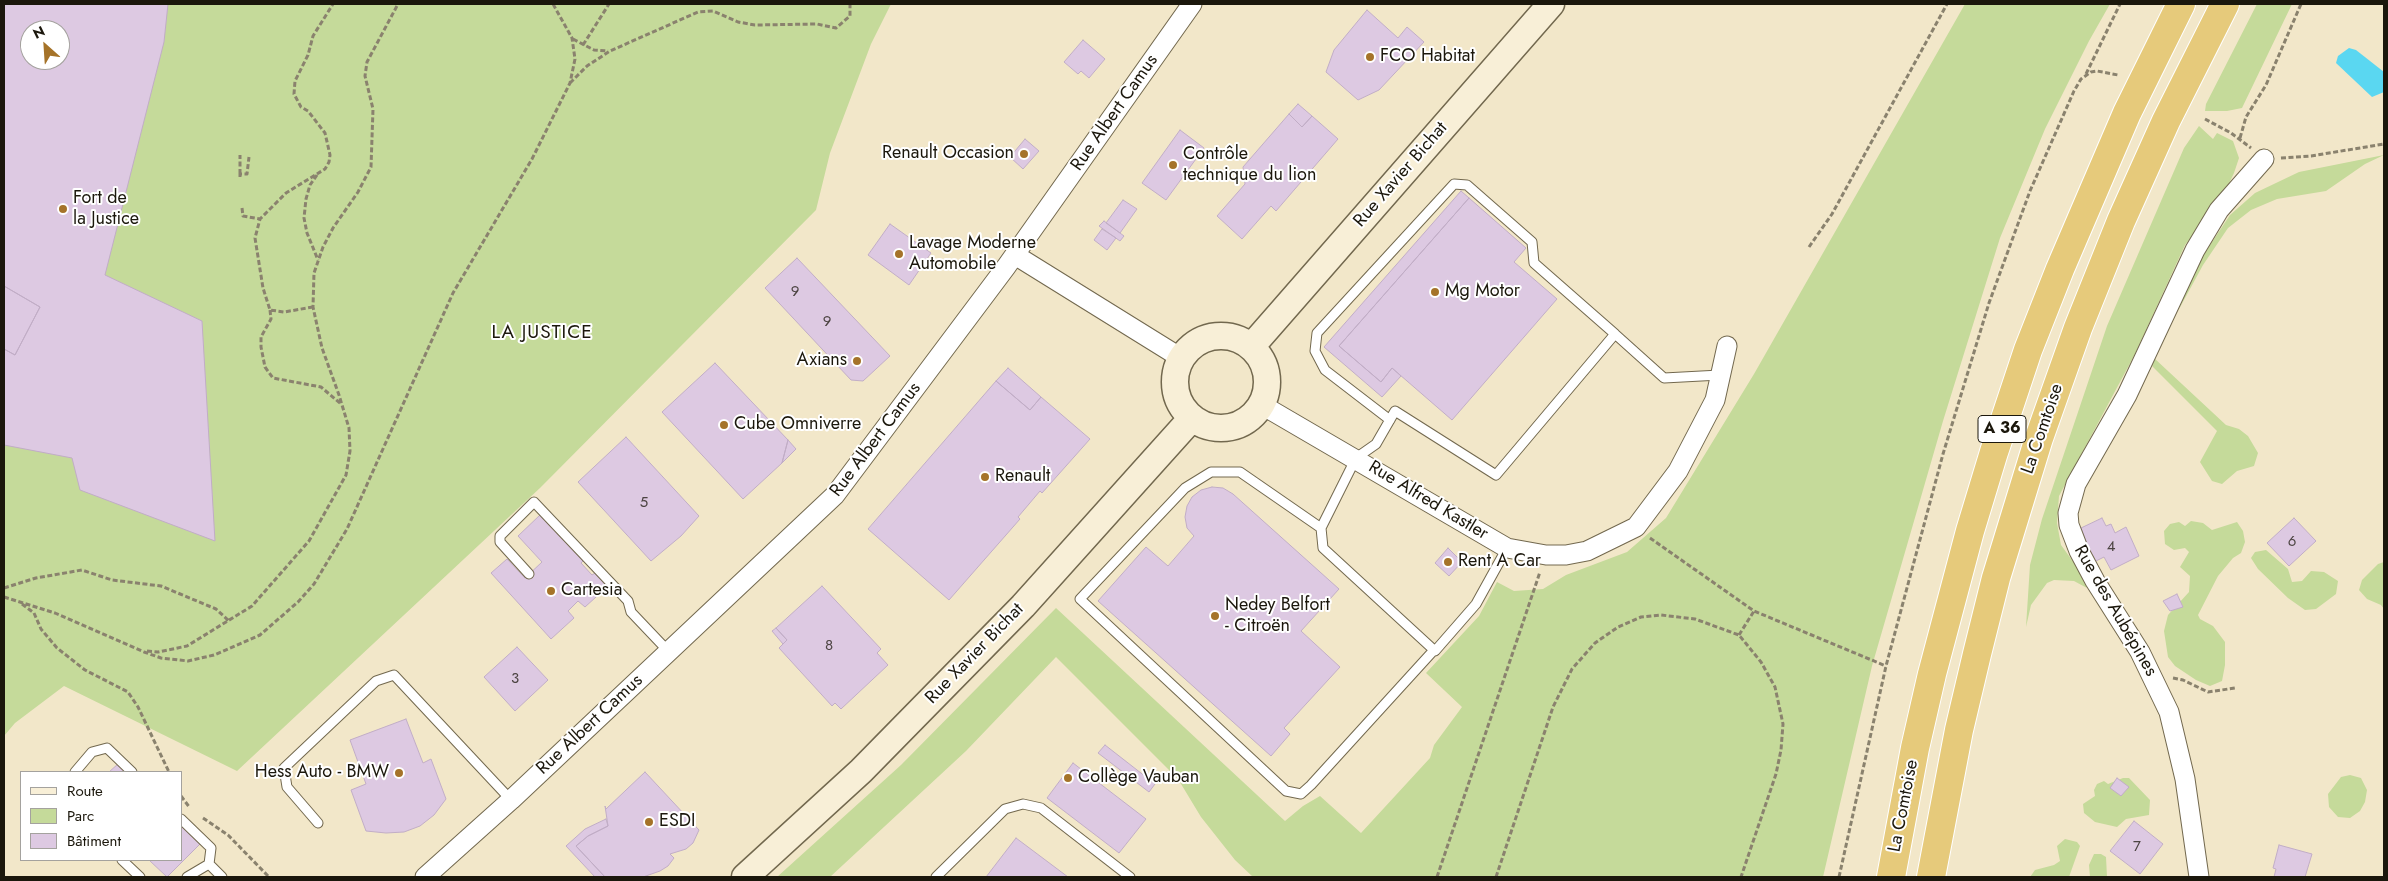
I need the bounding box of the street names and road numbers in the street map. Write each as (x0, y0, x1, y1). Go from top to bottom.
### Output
street label: Rue Albert Camus (1067, 51, 1163, 175)
street label: Rue Xavier Bichat (1350, 118, 1452, 232)
street label: Rue Albert Camus (826, 379, 926, 501)
street label: La Comtoise (2018, 381, 2068, 477)
road number: A 36 (1978, 416, 2026, 442)
street label: Rue Alfred Kastler (1364, 457, 1492, 545)
street label: Rue des Aubépines (2069, 542, 2161, 680)
street label: Rue Xavier Bichat (921, 599, 1029, 709)
street label: Rue Albert Camus (532, 670, 648, 780)
street label: La Comtoise (1884, 758, 1924, 854)

